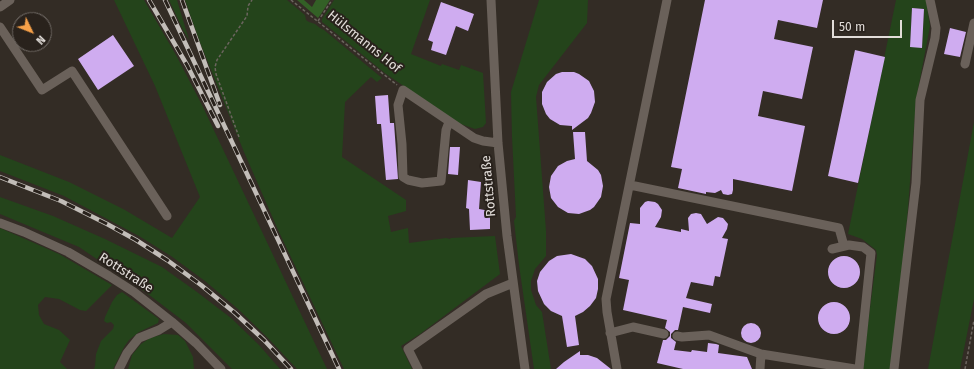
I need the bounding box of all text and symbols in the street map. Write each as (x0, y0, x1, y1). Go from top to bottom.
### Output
street label: Hülsmanns Hof (324, 8, 404, 76)
north arrow (12, 12, 52, 52)
scale bar (834, 12, 904, 38)
text: 50 m (839, 20, 865, 34)
text: N (33, 33, 48, 47)
street label: Rottstraße (479, 155, 499, 217)
street label: Rottstraße (96, 250, 156, 296)

